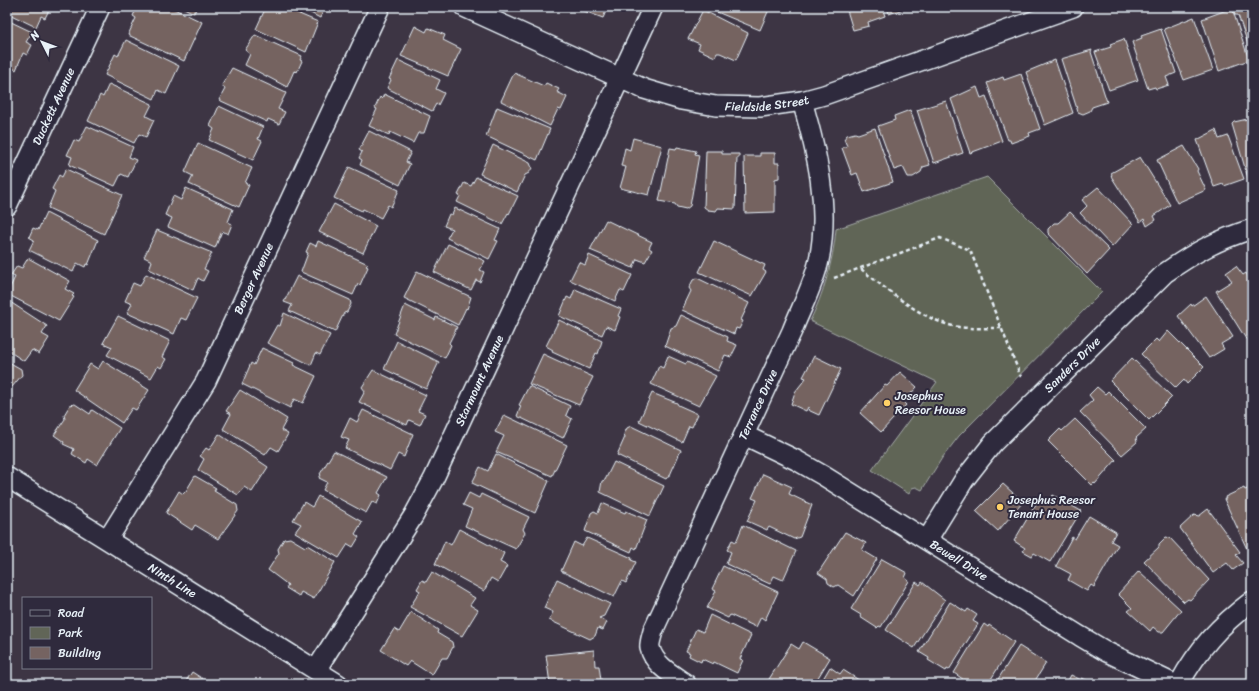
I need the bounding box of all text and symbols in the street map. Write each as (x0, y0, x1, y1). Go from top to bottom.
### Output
north arrow (22, 22, 62, 62)
text: N (25, 26, 45, 46)
street label: Duckett Avenue (26, 64, 81, 149)
street label: Fieldside Street (725, 89, 812, 118)
street label: Berger Avenue (227, 239, 280, 318)
street label: Starmount Avenue (449, 331, 510, 430)
street label: Sanders Drive (1038, 331, 1106, 398)
street label: Terrance Drive (732, 365, 784, 444)
place label: Josephus Reesor House (894, 385, 966, 421)
marker: Josephus Reesor House (882, 398, 892, 408)
place label: Josephus Reesor Tenant House (1007, 489, 1096, 525)
marker: Josephus Reesor Tenant House (995, 502, 1005, 512)
street label: Bewell Drive (925, 534, 992, 587)
street label: Ninth Line (144, 557, 201, 604)
legend (22, 597, 152, 669)
text: Road (58, 602, 85, 624)
text: Park (58, 622, 83, 644)
text: Building (58, 642, 101, 664)

